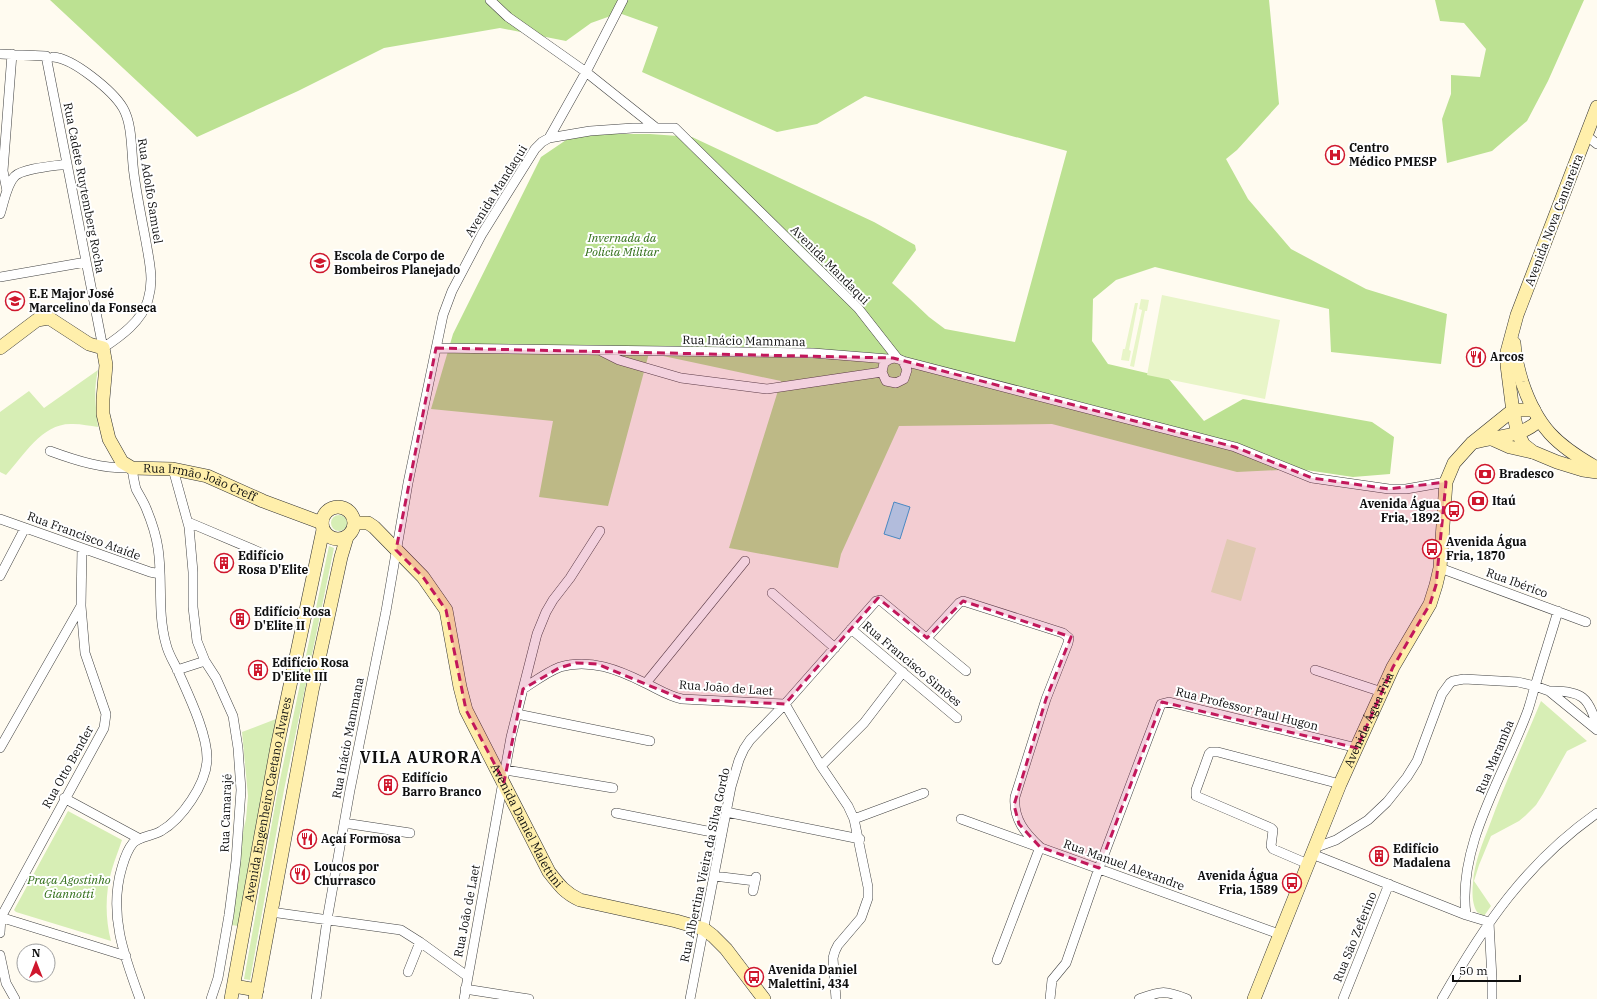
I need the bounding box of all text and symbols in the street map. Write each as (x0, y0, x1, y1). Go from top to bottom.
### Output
street label: Rua Cadete Ruytemberg Rocha (61, 101, 108, 275)
street label: Rua Adolfo Samuel (135, 137, 166, 245)
place label: Centro Médico PMESP (1349, 140, 1437, 169)
street label: Avenida Mandaqui (461, 142, 530, 240)
hospital icon: Centro Médico PMESP (1324, 144, 1346, 166)
street label: Avenida Nova Cantareira (1521, 151, 1586, 288)
street label: Avenida Mandaqui (788, 222, 873, 307)
park label: Invernada da Polícia Militar (584, 230, 660, 259)
place label: Escola de Corpo de Bombeiros Planejado (334, 248, 460, 277)
school or university icon: Escola de Corpo de Bombeiros Planejado (309, 252, 331, 274)
place label: E.E Major José Marcelino da Fonseca (29, 286, 157, 315)
school or university icon: E.E Major José Marcelino da Fonseca (4, 290, 26, 312)
street label: Rua Inácio Mammana (682, 332, 806, 349)
restaurant icon: Arcos (1465, 346, 1487, 368)
place label: Arcos (1490, 349, 1524, 364)
street label: Rua Irmão João Creff (143, 460, 260, 504)
bank icon: Bradesco (1474, 463, 1496, 485)
place label: Bradesco (1499, 466, 1554, 481)
bank icon: Itaú (1467, 490, 1489, 512)
place label: Itaú (1492, 493, 1516, 508)
place label: Avenida Água Fria, 1892 (1359, 495, 1440, 525)
bus stop icon: Avenida Água Fria, 1892 (1443, 500, 1465, 522)
street label: Rua Francisco Ataíde (26, 508, 143, 563)
place label: Avenida Água Fria, 1870 (1446, 533, 1527, 563)
bus stop icon: Avenida Água Fria, 1870 (1421, 538, 1443, 560)
place label: Edifício Rosa D'Elite (238, 548, 309, 577)
building icon: Edifício Rosa D'Elite (213, 552, 235, 574)
street label: Rua Ibérico (1484, 564, 1550, 601)
place label: Edifício Rosa D'Elite II (254, 604, 331, 633)
building icon: Edifício Rosa D'Elite II (229, 608, 251, 630)
street label: Rua Francisco Simões (860, 618, 965, 709)
place label: Edifício Rosa D'Elite III (272, 655, 349, 684)
building icon: Edifício Rosa D'Elite III (247, 659, 269, 681)
street label: Avenida Água Fria (1340, 669, 1397, 770)
street label: Rua Inácio Mammana (328, 676, 367, 800)
street label: Rua João de Laet (679, 677, 773, 698)
street label: Rua Professor Paul Hugon (1174, 684, 1320, 734)
street label: Avenida Engenheiro Caetano Alvares (241, 695, 294, 903)
street label: Rua Maramba (1472, 717, 1517, 796)
street label: Rua Otto Bender (39, 722, 97, 811)
district label: VILA AURORA (360, 747, 482, 767)
street label: Avenida Daniel Malettini (488, 761, 566, 891)
street label: Rua Albertina Vieira da Silva Gordo (677, 766, 733, 964)
place label: Edifício Barro Branco (402, 770, 481, 799)
street label: Rua Camarajé (217, 773, 234, 853)
building icon: Edifício Barro Branco (377, 774, 399, 796)
restaurant icon: Açaí Formosa (296, 828, 318, 850)
place label: Açaí Formosa (321, 831, 401, 846)
street label: Rua Manuel Alexandre (1062, 836, 1187, 893)
place label: Edifício Madalena (1393, 841, 1451, 870)
building icon: Edifício Madalena (1368, 845, 1390, 867)
place label: Loucos por Churrasco (314, 859, 379, 888)
restaurant icon: Loucos por Churrasco (289, 863, 311, 885)
street label: Rua João de Laet (450, 863, 483, 958)
place label: Avenida Água Fria, 1589 (1197, 867, 1278, 897)
park label: Praça Agostinho Giannotti (26, 872, 111, 901)
bus stop icon: Avenida Água Fria, 1589 (1281, 872, 1303, 894)
street label: Rua São Zeferino (1330, 889, 1380, 984)
north arrow (16, 943, 56, 983)
text: N (32, 946, 41, 960)
scale bar (1453, 957, 1520, 983)
place label: Avenida Daniel Malettini, 434 (768, 962, 857, 991)
text: 50 m (1459, 963, 1488, 978)
bus stop icon: Avenida Daniel Malettini, 434 (743, 966, 765, 988)

